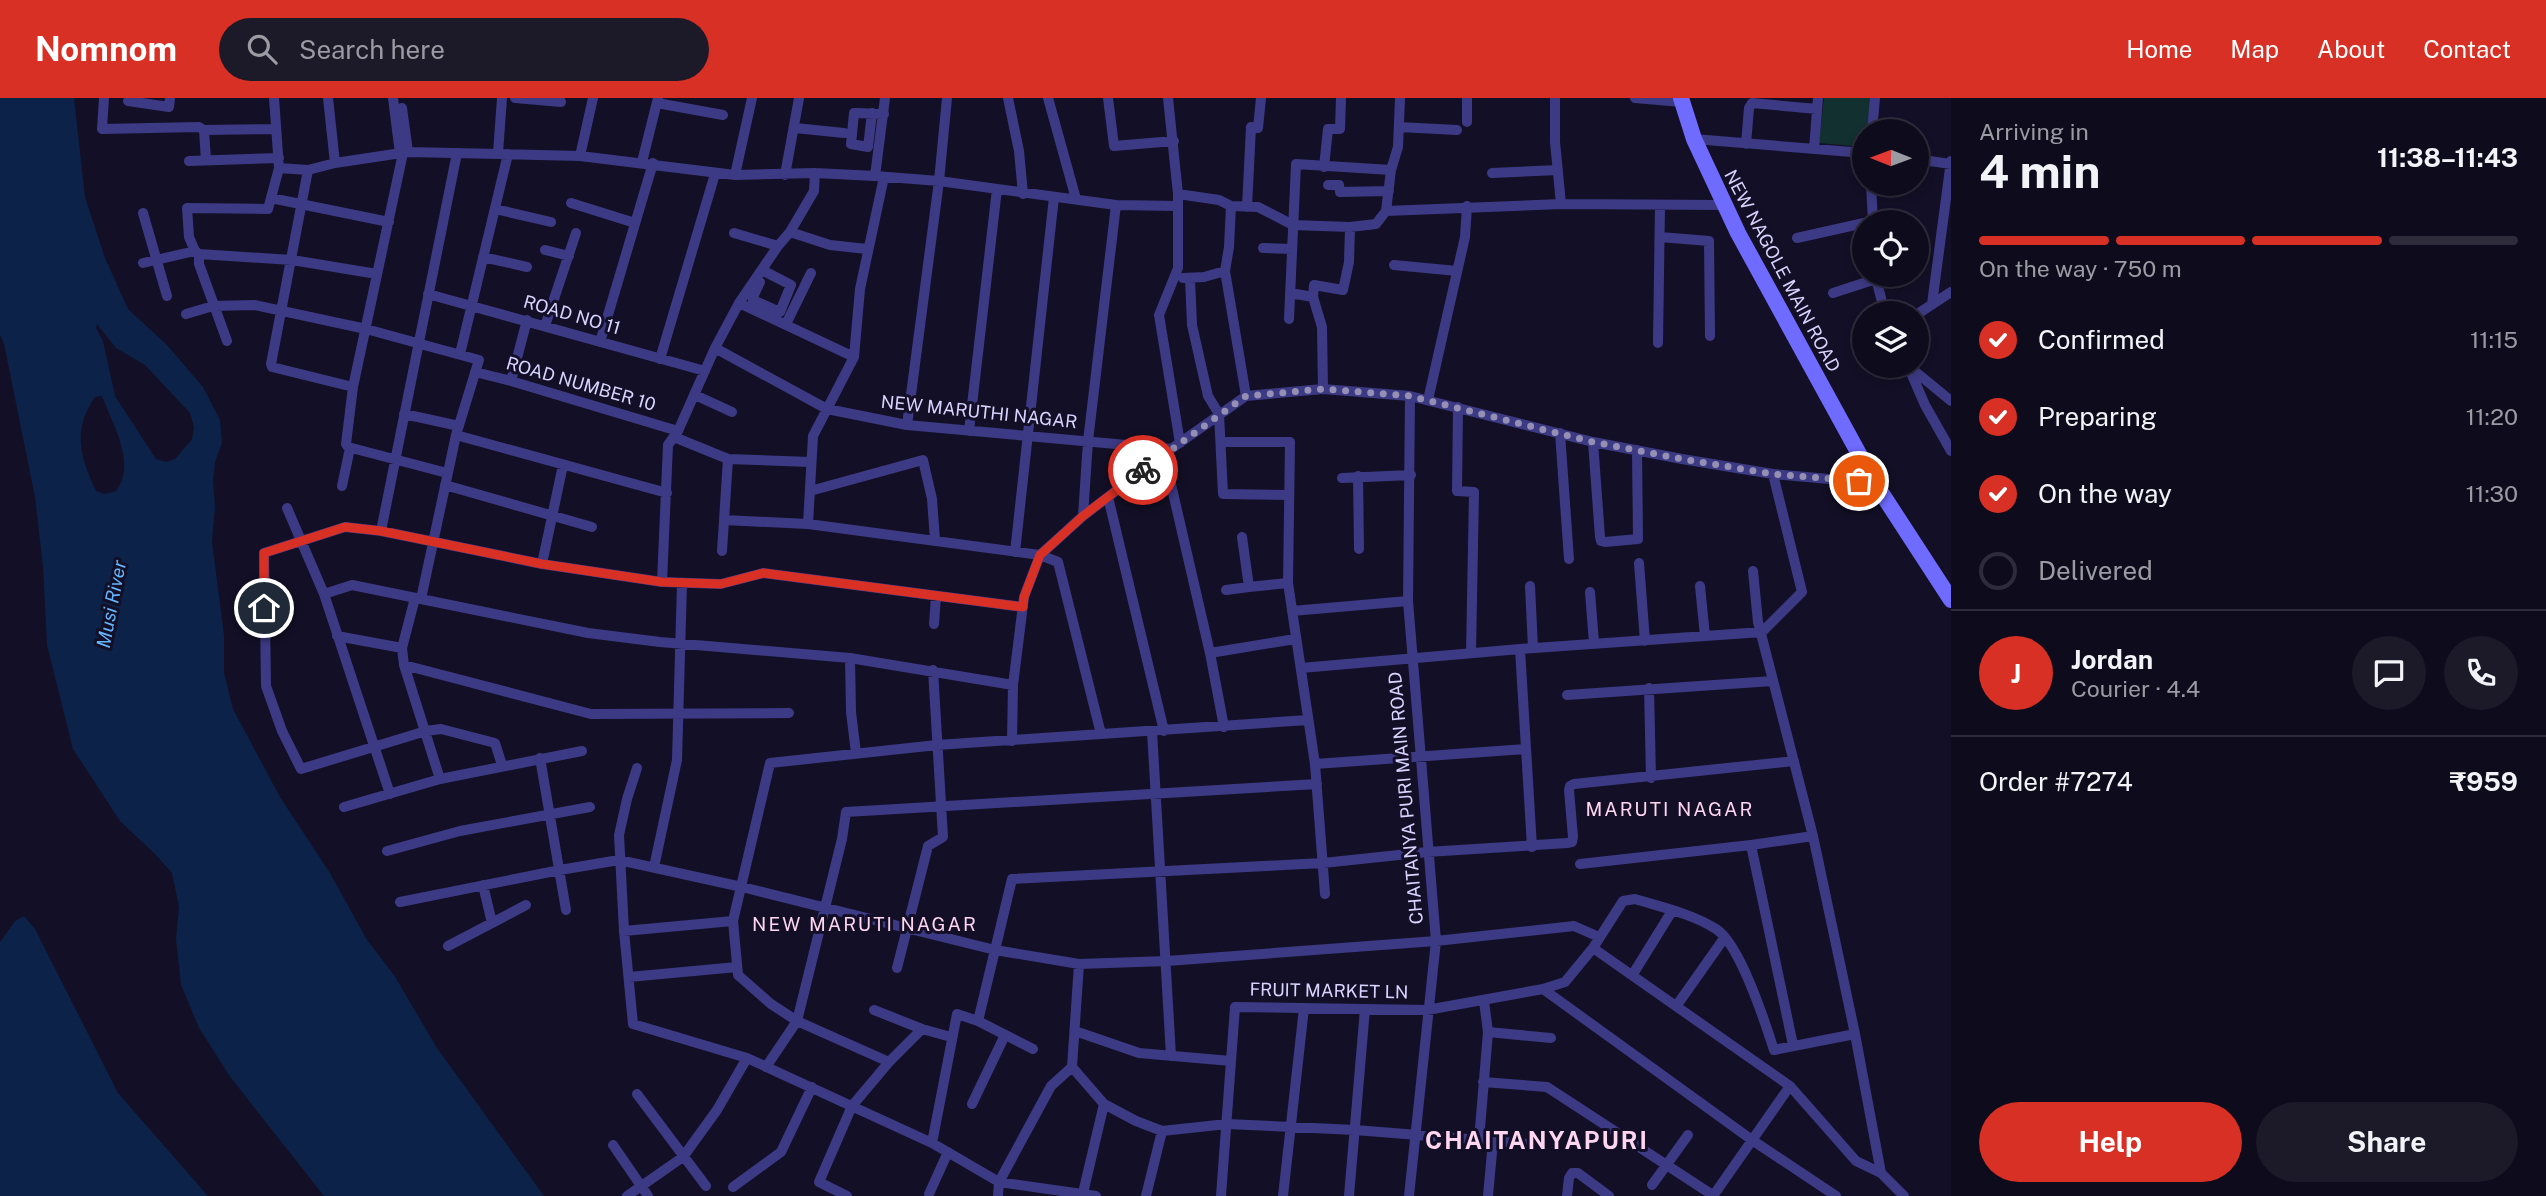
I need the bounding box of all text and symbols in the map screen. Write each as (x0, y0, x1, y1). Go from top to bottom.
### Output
search box (219, 18, 709, 81)
text: Nomnom (35, 30, 177, 68)
icon: search (243, 30, 281, 68)
text: Search here (299, 34, 445, 65)
text: Home (2126, 35, 2192, 63)
text: Map (2230, 35, 2279, 63)
text: About (2317, 35, 2385, 63)
text: Contact (2423, 35, 2511, 63)
text: Arriving in (1979, 118, 2089, 145)
north arrow (1852, 119, 1928, 196)
map controls (1852, 119, 1929, 378)
text: 11:38–11:43 (2377, 142, 2518, 173)
text: 4 min (1979, 144, 2100, 198)
street label: NEW NAGOLE MAIN ROAD (1720, 166, 1845, 375)
button: locate (1852, 210, 1929, 287)
text: On the way · 750 m (1979, 255, 2182, 282)
street label: ROAD NO 11 (521, 291, 623, 338)
button: layers (1852, 301, 1929, 378)
icon: check (1979, 321, 2017, 359)
text: Confirmed (2038, 324, 2165, 355)
text: 11:15 (2470, 326, 2518, 353)
street label: ROAD NUMBER 10 (504, 352, 658, 415)
street label: NEW MARUTHI NAGAR (880, 391, 1078, 432)
icon: check (1979, 398, 2017, 436)
text: Preparing (2038, 401, 2157, 432)
text: 11:20 (2466, 403, 2518, 430)
courier (1108, 435, 1178, 505)
icon: bike (1124, 451, 1162, 489)
pin (1829, 451, 1889, 511)
icon: bag (1840, 462, 1878, 500)
icon: check (1979, 475, 2017, 513)
text: On the way (2038, 478, 2172, 509)
text: 11:30 (2466, 480, 2518, 507)
text: Delivered (2038, 555, 2153, 586)
water label: Musi River (92, 557, 130, 650)
pin (234, 578, 294, 638)
icon: home (245, 589, 283, 627)
button: chat (2352, 636, 2426, 710)
button: phone (2444, 636, 2518, 710)
text: Jordan (2071, 644, 2153, 675)
text: J (2011, 658, 2021, 689)
street label: CHAITANYA PURI MAIN ROAD (1384, 671, 1427, 925)
text: Courier · 4.4 (2071, 675, 2200, 702)
text: Order #7274 (1979, 766, 2133, 797)
text: ₹959 (2449, 766, 2518, 797)
district label: MARUTI NAGAR (1586, 798, 1754, 820)
district label: NEW MARUTI NAGAR (752, 913, 978, 935)
street label: FRUIT MARKET LN (1249, 979, 1409, 1002)
button: Help (1979, 1102, 2242, 1182)
button: Share (2256, 1102, 2518, 1182)
district label: CHAITANYAPURI (1425, 1126, 1649, 1154)

